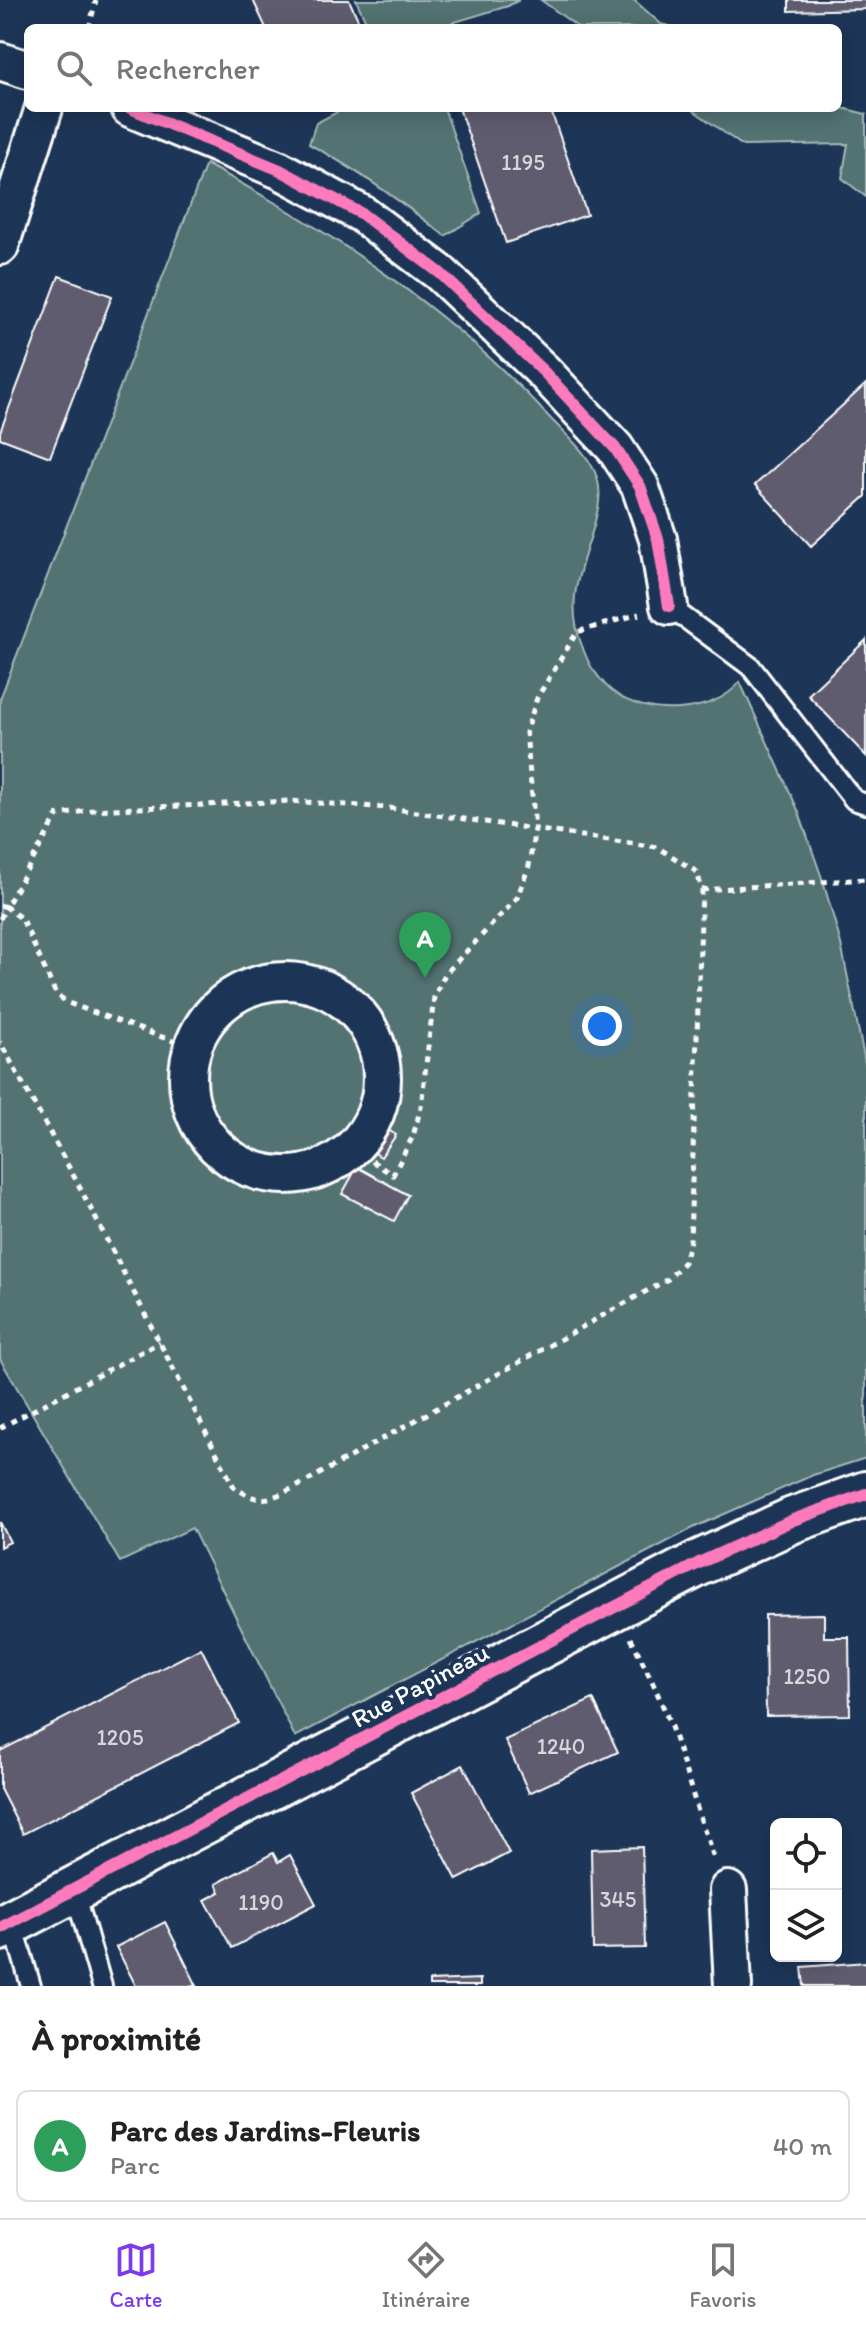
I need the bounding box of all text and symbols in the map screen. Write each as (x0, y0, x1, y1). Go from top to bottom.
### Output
search box (24, 24, 842, 112)
icon: search (52, 46, 96, 90)
text: Rechercher (116, 50, 260, 87)
house number: 1195 (501, 149, 545, 176)
pin: A (399, 912, 451, 978)
your location (582, 1006, 622, 1046)
street label: Rue Papineau (346, 1635, 494, 1735)
house number: 1250 (784, 1663, 830, 1690)
house number: 1205 (97, 1724, 143, 1751)
house number: 1240 (537, 1733, 585, 1760)
map controls (770, 1818, 842, 1962)
button: locate (770, 1818, 842, 1890)
house number: 345 (600, 1886, 636, 1913)
house number: 1190 (238, 1889, 284, 1916)
button: layers (770, 1890, 842, 1962)
text: À proximité (32, 2018, 201, 2059)
text: Parc des Jardins-Fleuris (110, 2112, 420, 2149)
text: A (52, 2130, 68, 2162)
text: 40 m (773, 2130, 832, 2162)
text: Parc (110, 2149, 160, 2181)
tab: Carte (110, 2238, 163, 2313)
tab: Itinéraire (382, 2238, 470, 2313)
tab: Favoris (689, 2238, 756, 2313)

